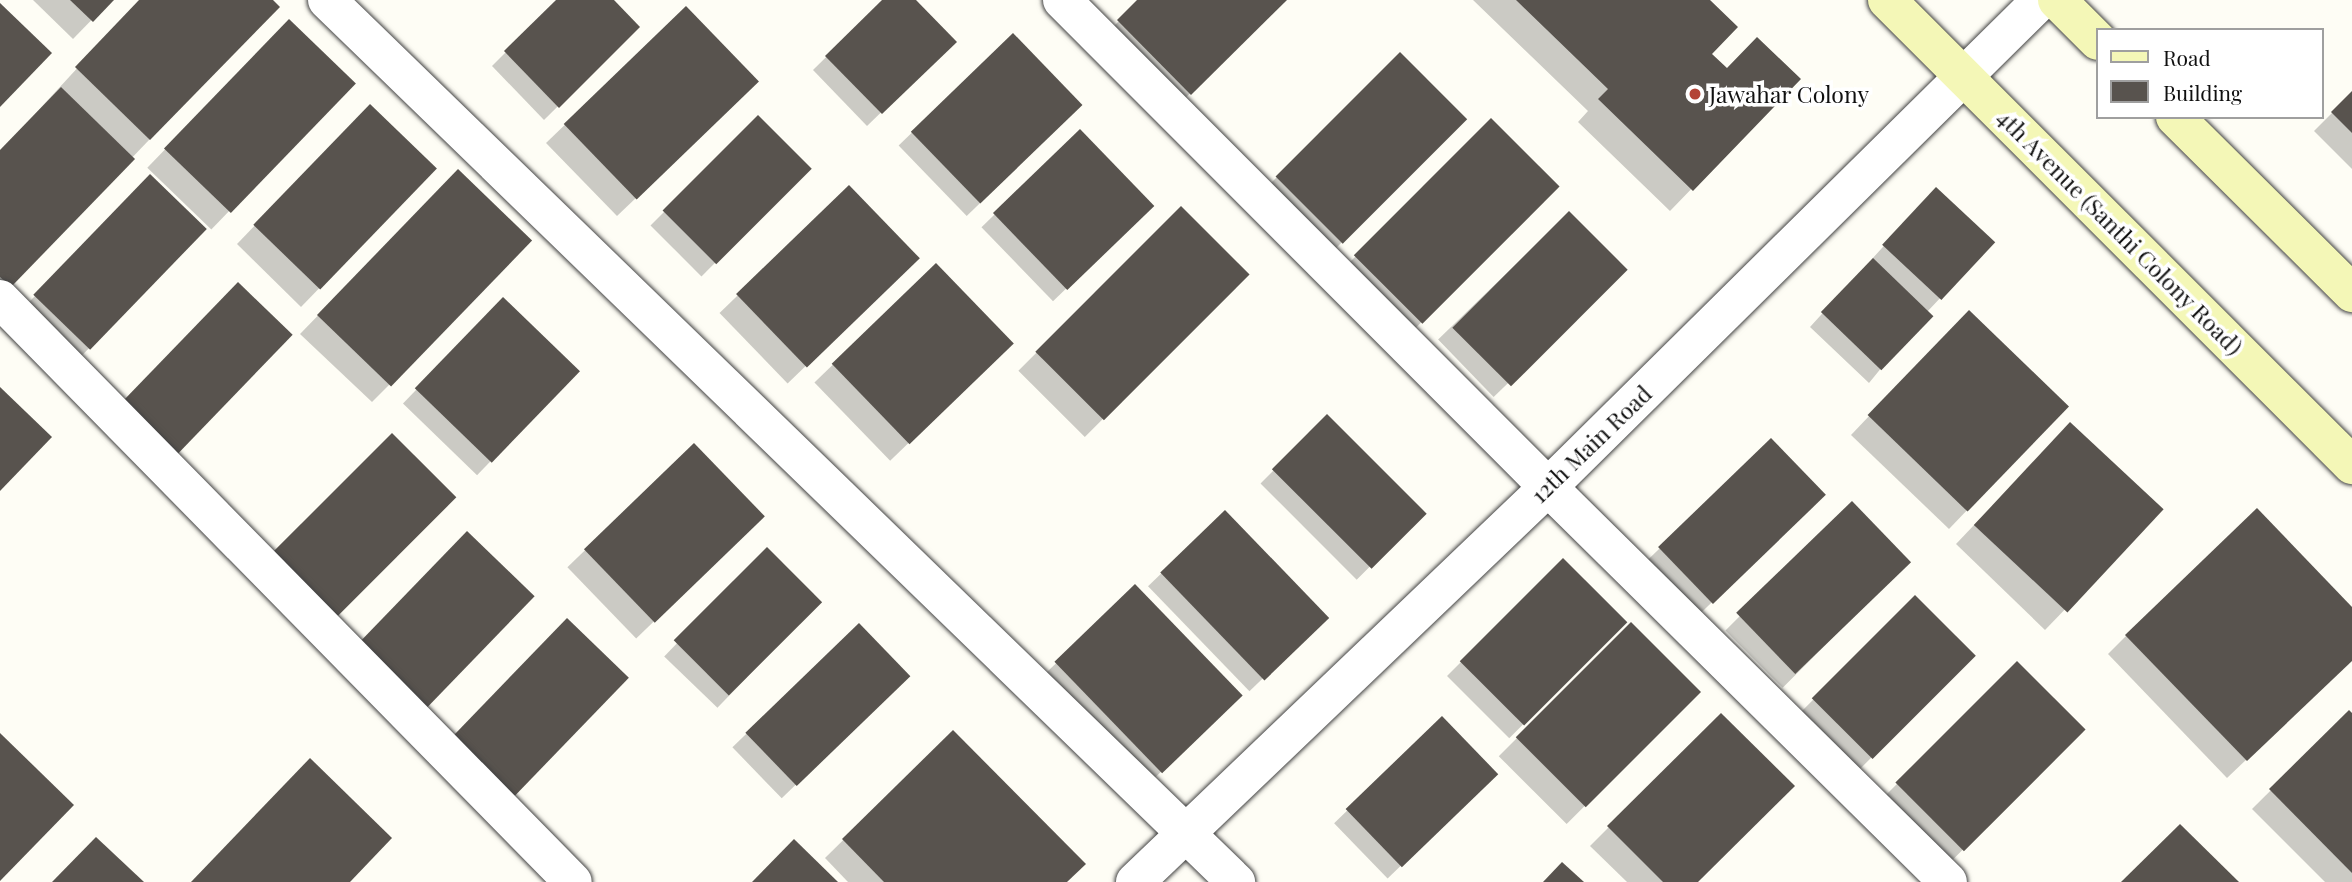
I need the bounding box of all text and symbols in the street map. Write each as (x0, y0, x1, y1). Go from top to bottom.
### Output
legend (2096, 28, 2324, 119)
text: Road (2163, 43, 2211, 71)
text: Building (2163, 78, 2242, 106)
place label: Jawahar Colony (1709, 80, 1870, 108)
marker: Jawahar Colony (1687, 86, 1703, 102)
street label: 4th Avenue (Santhi Colony Road) (1991, 103, 2249, 361)
street label: 12th Main Road (1525, 380, 1657, 508)

